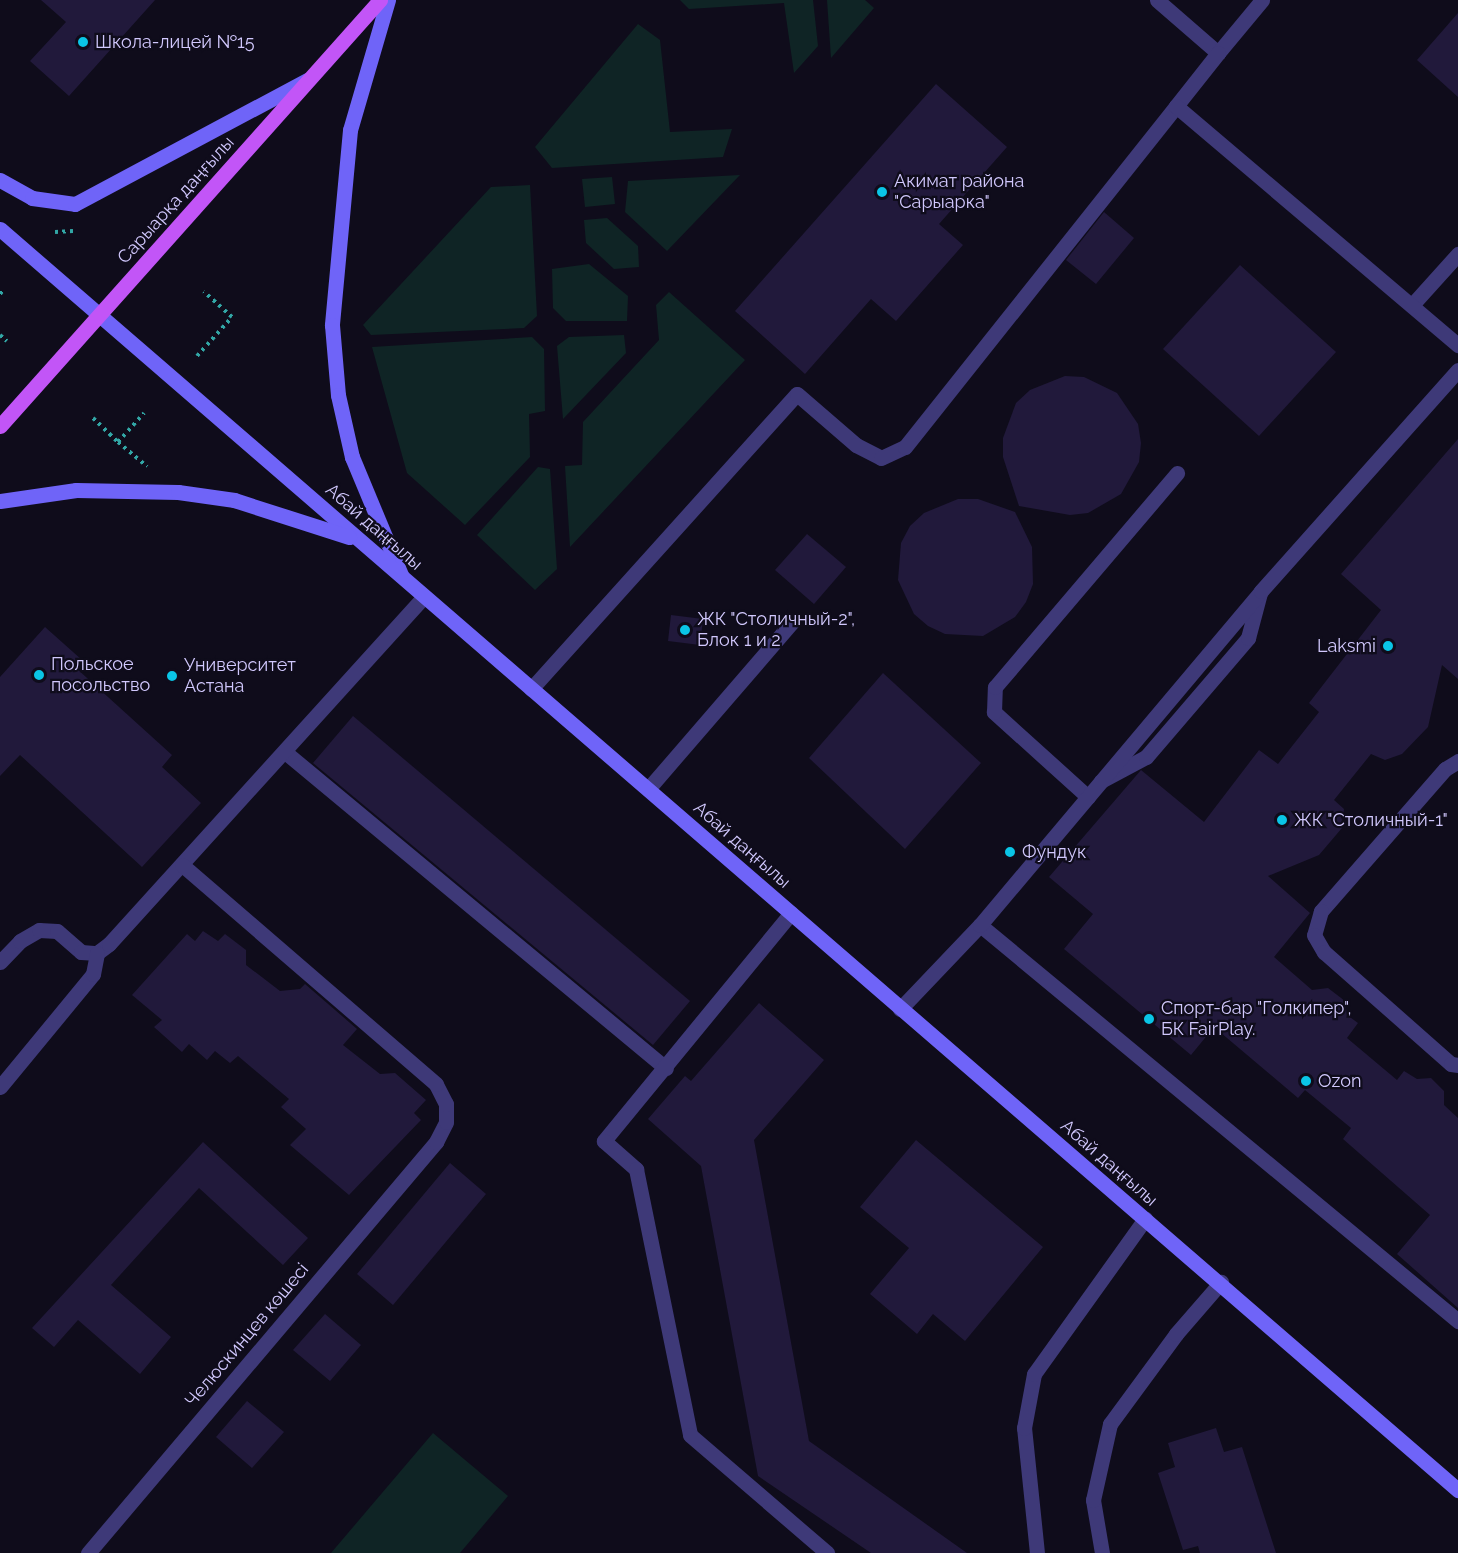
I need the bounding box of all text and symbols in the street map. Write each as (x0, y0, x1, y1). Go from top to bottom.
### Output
place label: Школа-лицей №15 (95, 31, 255, 53)
marker: Школа-лицей №15 (76, 35, 90, 49)
street label: Сарыарқа даңғылы (113, 132, 239, 268)
place label: Акимат района "Сарыарка" (894, 171, 1024, 213)
marker: Акимат района "Сарыарка" (875, 185, 889, 199)
street label: Абай даңғылы (321, 479, 427, 575)
place label: ЖК "Столичный-2", Блок 1 и 2 (697, 609, 856, 652)
marker: ЖК "Столичный-2", Блок 1 и 2 (678, 623, 692, 637)
place label: Laksmi (1317, 635, 1376, 657)
marker: Laksmi (1381, 639, 1395, 653)
place label: Польское посольство (51, 654, 150, 696)
place label: Университет Астана (184, 655, 296, 698)
marker: Польское посольство (32, 668, 46, 682)
marker: Университет Астана (165, 669, 179, 683)
street label: Абай даңғылы (689, 797, 795, 893)
place label: ЖК "Столичный-1" (1294, 809, 1448, 831)
marker: ЖК "Столичный-1" (1275, 813, 1289, 827)
place label: Фундук (1022, 841, 1086, 863)
marker: Фундук (1003, 845, 1017, 859)
place label: Спорт-бар "Голкипер", БК FairPlay. (1161, 998, 1352, 1040)
marker: Спорт-бар "Голкипер", БК FairPlay. (1142, 1012, 1156, 1026)
place label: Ozon (1318, 1070, 1361, 1092)
marker: Ozon (1299, 1074, 1313, 1088)
street label: Абай даңғылы (1056, 1115, 1162, 1211)
street label: Челюскинцев көшесі (181, 1259, 313, 1411)

